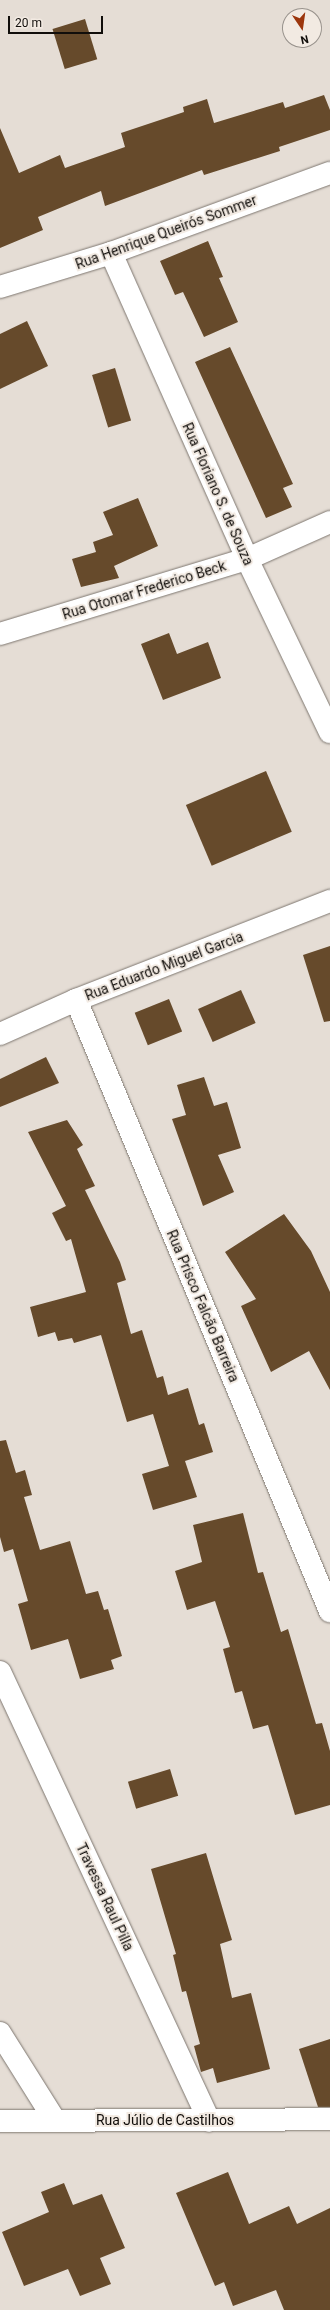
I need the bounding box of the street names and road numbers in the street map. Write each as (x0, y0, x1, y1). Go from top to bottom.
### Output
street label: Rua Henrique Queirós Sommer (73, 191, 259, 273)
street label: Rua Floriano S. de Souza (179, 420, 257, 568)
street label: Rua Otomar Frederico Beck (60, 557, 228, 623)
street label: Rua Eduardo Miguel Garcia (83, 928, 245, 1004)
street label: Rua Prisco Falcão Barreira (163, 1227, 243, 1385)
street label: Travessa Raul Pilla (73, 1840, 137, 1954)
street label: Rua Júlio de Castilhos (96, 2112, 234, 2128)

